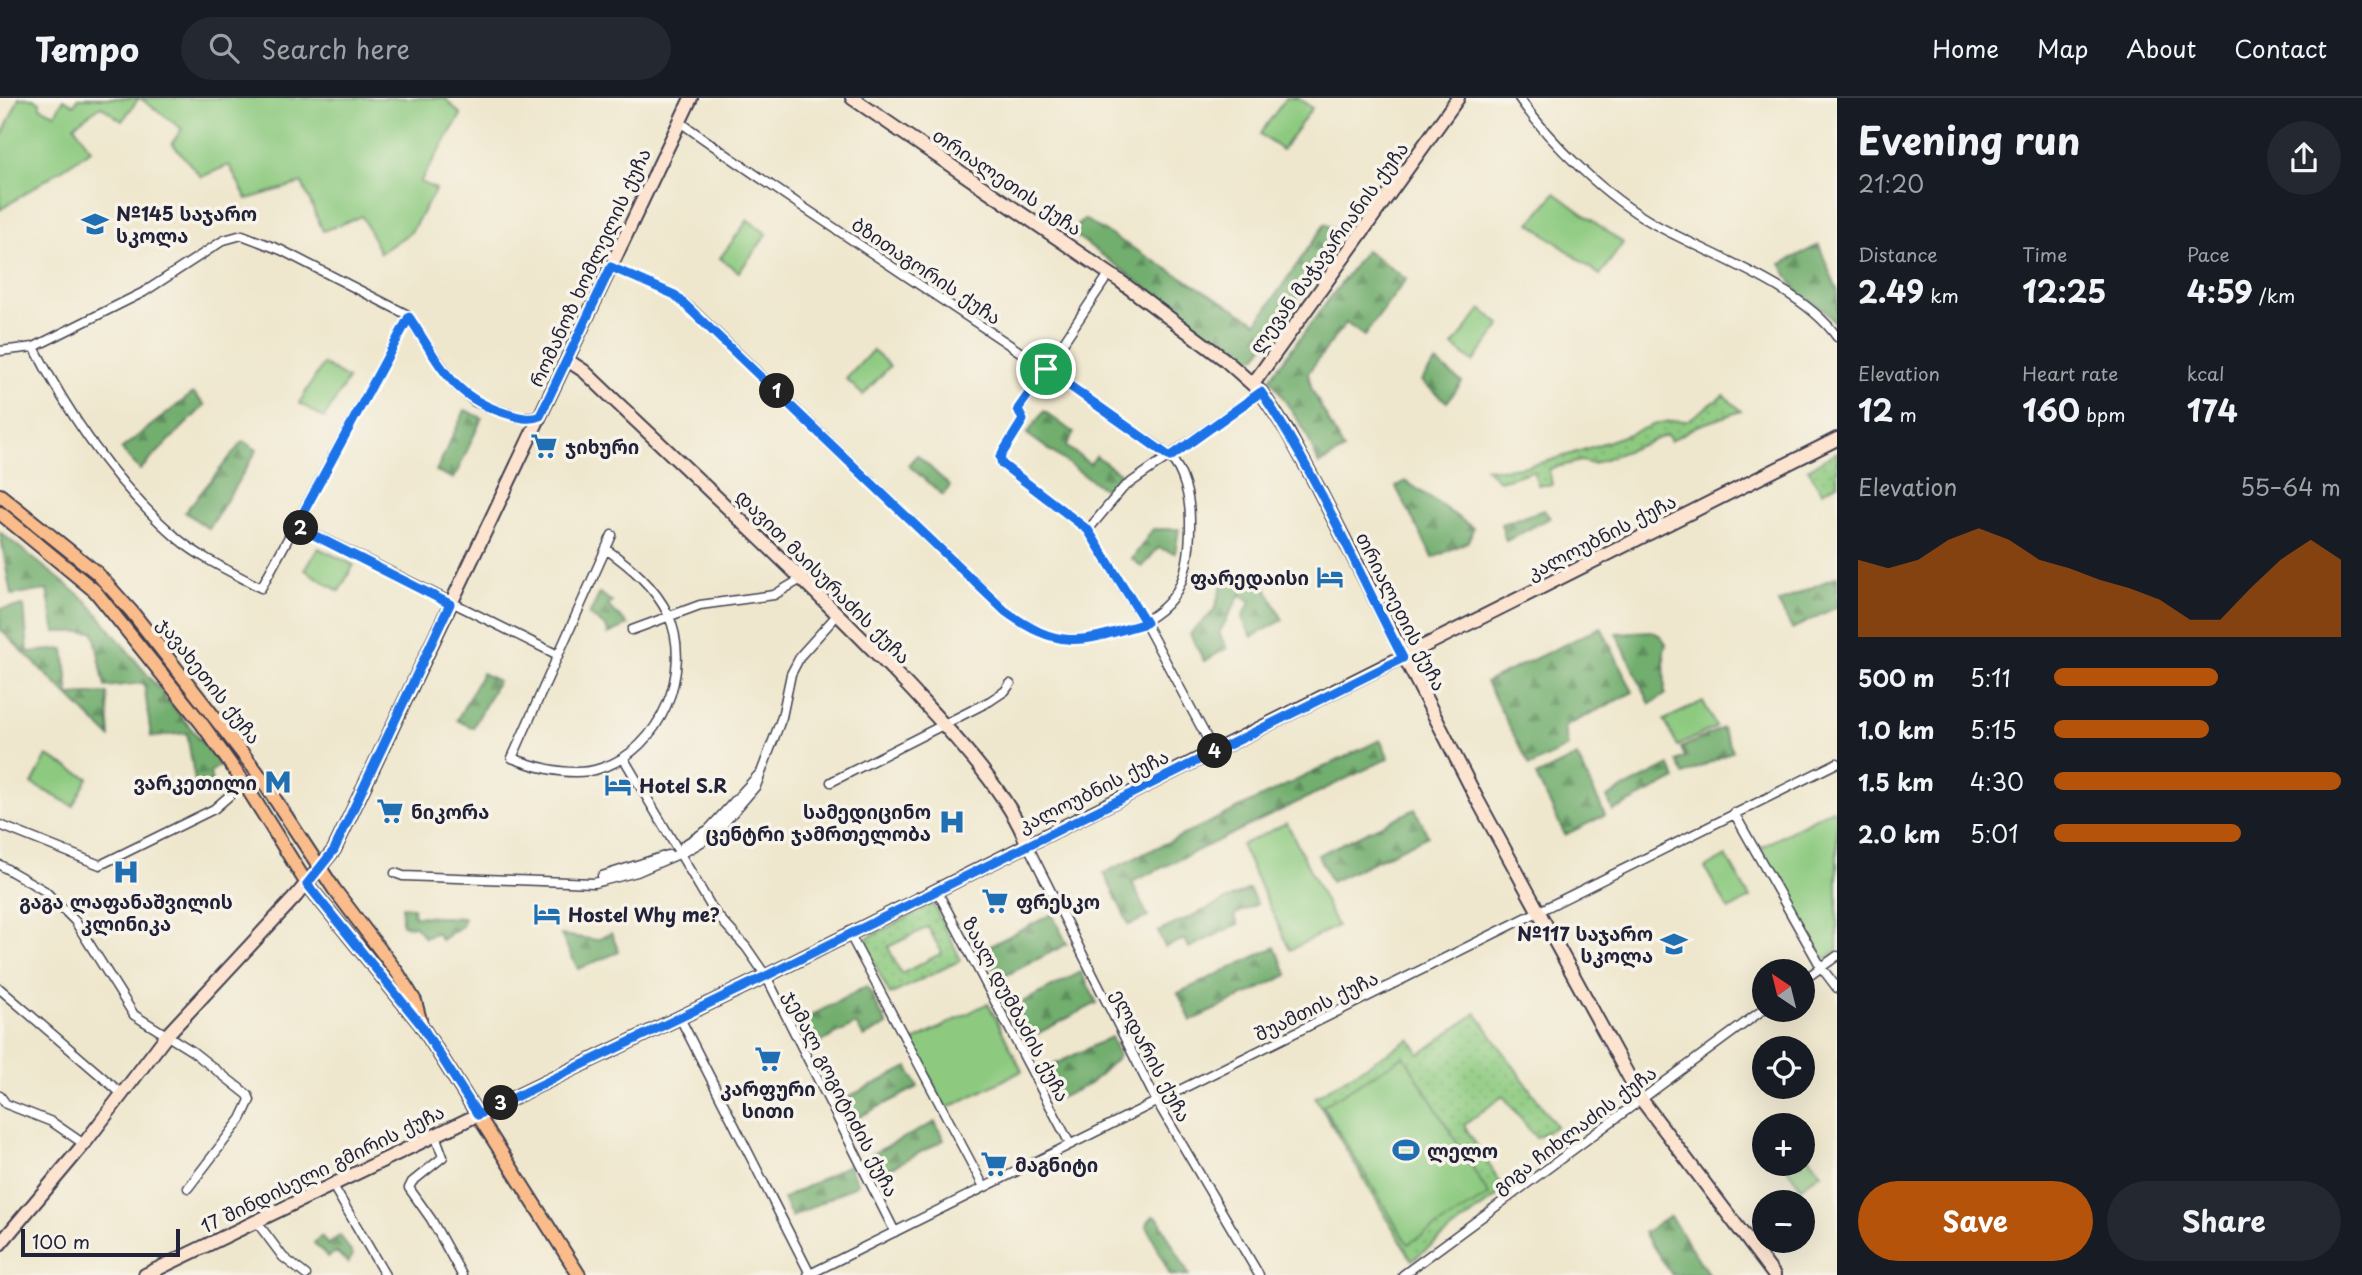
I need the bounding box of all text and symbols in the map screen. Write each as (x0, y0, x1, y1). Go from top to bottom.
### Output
search box (181, 17, 671, 80)
text: Tempo (35, 23, 139, 73)
icon: search (205, 29, 243, 67)
text: Search here (261, 29, 410, 68)
text: Home (1932, 30, 1999, 66)
text: Map (2037, 30, 2088, 66)
text: About (2126, 30, 2196, 66)
text: Contact (2234, 30, 2327, 66)
text: Evening run (1858, 111, 2080, 168)
street label: თრიალეთის ქუჩა (928, 121, 1088, 241)
button: share (2267, 121, 2341, 195)
street label: ლევან მაჭავარიანის ქუჩა (1242, 136, 1414, 358)
street label: რომანოზ ხომლელის ქუჩა (521, 143, 657, 391)
text: 21:20 (1858, 166, 1924, 201)
place label: №145 საჯარო სკოლა (116, 199, 257, 249)
school or university icon: №145 საჯარო სკოლა (80, 209, 110, 239)
street label: ბზითაგორის ქუჩა (847, 209, 1007, 331)
text: Distance (1858, 240, 1938, 268)
text: Time (2022, 240, 2067, 268)
text: Pace (2187, 240, 2230, 268)
text: 2.49 (1858, 268, 1924, 313)
text: 12:25 (2022, 268, 2106, 313)
text: 4:59 (2187, 268, 2253, 313)
text: km (1924, 281, 1959, 309)
text: /km (2253, 281, 2295, 309)
pin (1016, 339, 1076, 399)
icon: arrive (1027, 350, 1065, 388)
text: Elevation (1858, 359, 1940, 387)
text: Heart rate (2022, 359, 2118, 387)
text: kcal (2187, 359, 2225, 387)
pin: 1 (760, 374, 794, 408)
text: 1 (772, 376, 781, 404)
text: 12 (1858, 387, 1893, 432)
text: 160 (2022, 387, 2080, 432)
text: 174 (2187, 387, 2238, 432)
text: m (1893, 400, 1917, 428)
text: bpm (2080, 400, 2126, 428)
supermarket icon: ჯიხური (529, 431, 559, 461)
place label: ჯიხური (565, 432, 639, 460)
text: Elevation (1858, 469, 1957, 504)
text: 55–64 m (2240, 469, 2341, 504)
street label: დავით მაისურაძის ქუჩა (730, 482, 918, 670)
street label: კალოუბნის ქუჩა (1521, 486, 1681, 586)
pin: 2 (284, 510, 318, 546)
text: 2 (294, 513, 307, 541)
street label: თრიალეთის ქუჩა (1350, 527, 1454, 695)
hotel icon: ფარედაისი (1315, 562, 1345, 592)
place label: ფარედაისი (1190, 563, 1309, 591)
street label: ჯავახეთის ქუჩა (152, 611, 268, 749)
text: 500 m (1858, 660, 1935, 695)
text: 5:11 (1970, 660, 2011, 695)
text: 1.0 km (1858, 712, 1935, 747)
text: 5:15 (1970, 712, 2016, 747)
pin: 4 (1198, 734, 1232, 768)
text: 4 (1208, 736, 1221, 764)
street label: კალოუბნის ქუჩა (1013, 741, 1173, 839)
text: 1.5 km (1858, 764, 1934, 799)
text: 4:30 (1970, 764, 2024, 799)
metro station icon: ვარკეთილი (263, 767, 293, 797)
place label: ვარკეთილი (133, 768, 257, 796)
hotel icon: Hotel S.R (603, 770, 633, 800)
place label: Hotel S.R (639, 771, 727, 799)
supermarket icon: ნიკორა (375, 796, 405, 826)
place label: ნიკორა (411, 797, 489, 825)
place label: სამედიცინო ცენტრი ჯამრთელობა (706, 797, 931, 847)
hospital icon: სამედიცინო ცენტრი ჯამრთელობა (937, 807, 967, 837)
text: 2.0 km (1858, 816, 1940, 851)
text: 5:01 (1970, 816, 2018, 851)
hospital icon: გაგა ლაფანაშვილის კლინიკა (111, 857, 141, 887)
supermarket icon: ფრესკო (980, 886, 1010, 916)
place label: გაგა ლაფანაშვილის კლინიკა (19, 887, 233, 937)
place label: ფრესკო (1016, 887, 1100, 915)
hotel icon: Hostel Why me? (532, 899, 562, 929)
place label: Hostel Why me? (568, 900, 720, 928)
street label: ზაალ დუმბაძის ქუჩა (956, 912, 1078, 1106)
place label: №117 საჯარო სკოლა (1517, 919, 1653, 969)
school or university icon: №117 საჯარო სკოლა (1659, 929, 1689, 959)
north arrow (1752, 959, 1815, 1022)
map controls (1752, 959, 1815, 1253)
street label: შუამთის ქუჩა (1249, 963, 1383, 1047)
street label: ელდარის ქუჩა (1105, 983, 1199, 1127)
street label: ჯემალ გოგიტიძის ქუჩა (778, 985, 906, 1201)
button: locate (1752, 1036, 1815, 1099)
supermarket icon: კარფური სითი (753, 1044, 783, 1074)
street label: გიგა ჩიხლაძის ქუჩა (1486, 1058, 1662, 1200)
place label: კარფური სითი (720, 1074, 816, 1124)
pin: 3 (484, 1086, 518, 1121)
text: 3 (494, 1088, 507, 1116)
street label: 17 შინდისელი გმირის ქუჩა (195, 1097, 449, 1239)
button: + (1752, 1113, 1815, 1176)
sports icon: ლელო (1391, 1135, 1421, 1165)
place label: ლელო (1427, 1136, 1498, 1164)
supermarket icon: მაგნიტი (979, 1149, 1009, 1179)
place label: მაგნიტი (1015, 1150, 1098, 1178)
button: Save (1858, 1181, 2093, 1261)
button: Share (2107, 1181, 2341, 1261)
button: − (1752, 1190, 1815, 1253)
scale bar (21, 1226, 180, 1258)
text: 100 m (32, 1227, 90, 1255)

